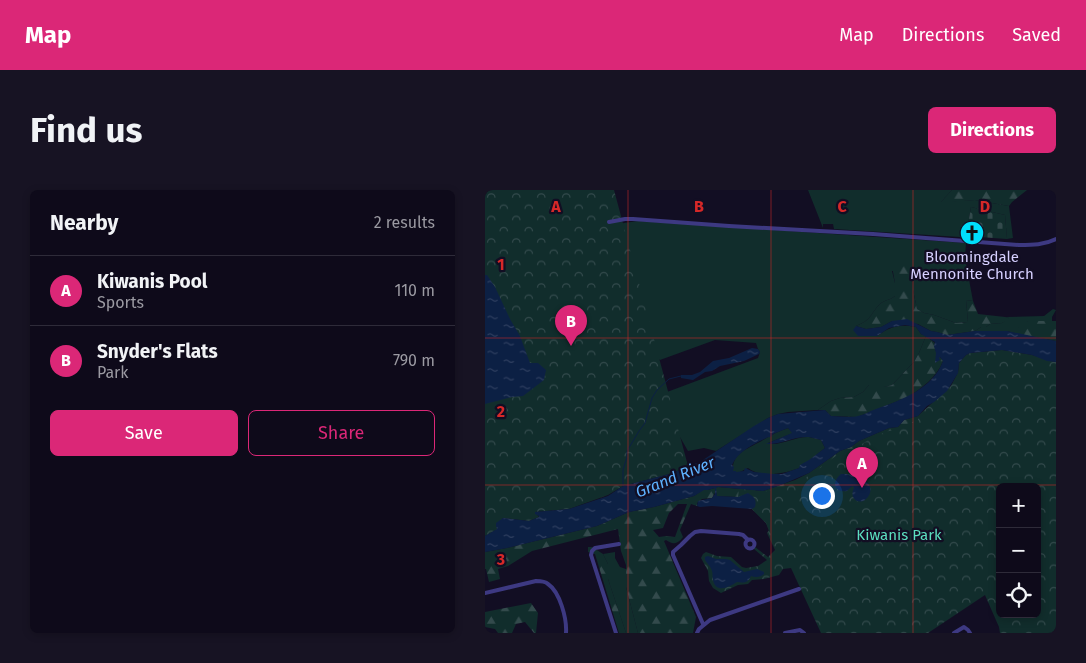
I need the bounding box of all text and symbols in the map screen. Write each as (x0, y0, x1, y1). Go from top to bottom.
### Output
text: Map (25, 21, 71, 49)
text: Map (839, 24, 874, 46)
text: Directions (902, 24, 984, 46)
text: Saved (1012, 24, 1061, 46)
button: Directions (928, 107, 1056, 153)
text: Find us (30, 109, 142, 151)
text: A (550, 197, 561, 216)
text: B (694, 197, 704, 216)
text: C (837, 197, 847, 216)
text: D (980, 197, 990, 216)
text: Nearby (50, 210, 118, 236)
text: 2 results (374, 213, 435, 232)
church icon: Bloomingdale Mennonite Church (959, 220, 985, 246)
place label: Bloomingdale Mennonite Church (910, 248, 1034, 283)
text: 1 (497, 255, 505, 274)
text: Kiwanis Pool (97, 270, 207, 293)
text: A (61, 281, 71, 300)
text: 110 m (394, 281, 435, 300)
text: Sports (97, 293, 144, 312)
pin: B (555, 305, 587, 346)
text: Snyder's Flats (97, 340, 218, 363)
text: B (61, 351, 71, 370)
text: 790 m (393, 351, 435, 370)
text: Park (97, 363, 129, 382)
text: 2 (497, 402, 505, 421)
button: Save (50, 410, 238, 456)
button: Share (248, 410, 435, 456)
pin: A (846, 447, 878, 488)
water label: Grand River (633, 452, 718, 501)
your location (809, 483, 835, 509)
map controls (996, 483, 1041, 618)
button: + (996, 483, 1041, 528)
park label: Kiwanis Park (856, 526, 942, 544)
button: − (996, 528, 1041, 573)
text: 3 (496, 550, 505, 569)
button: locate (996, 573, 1041, 618)

